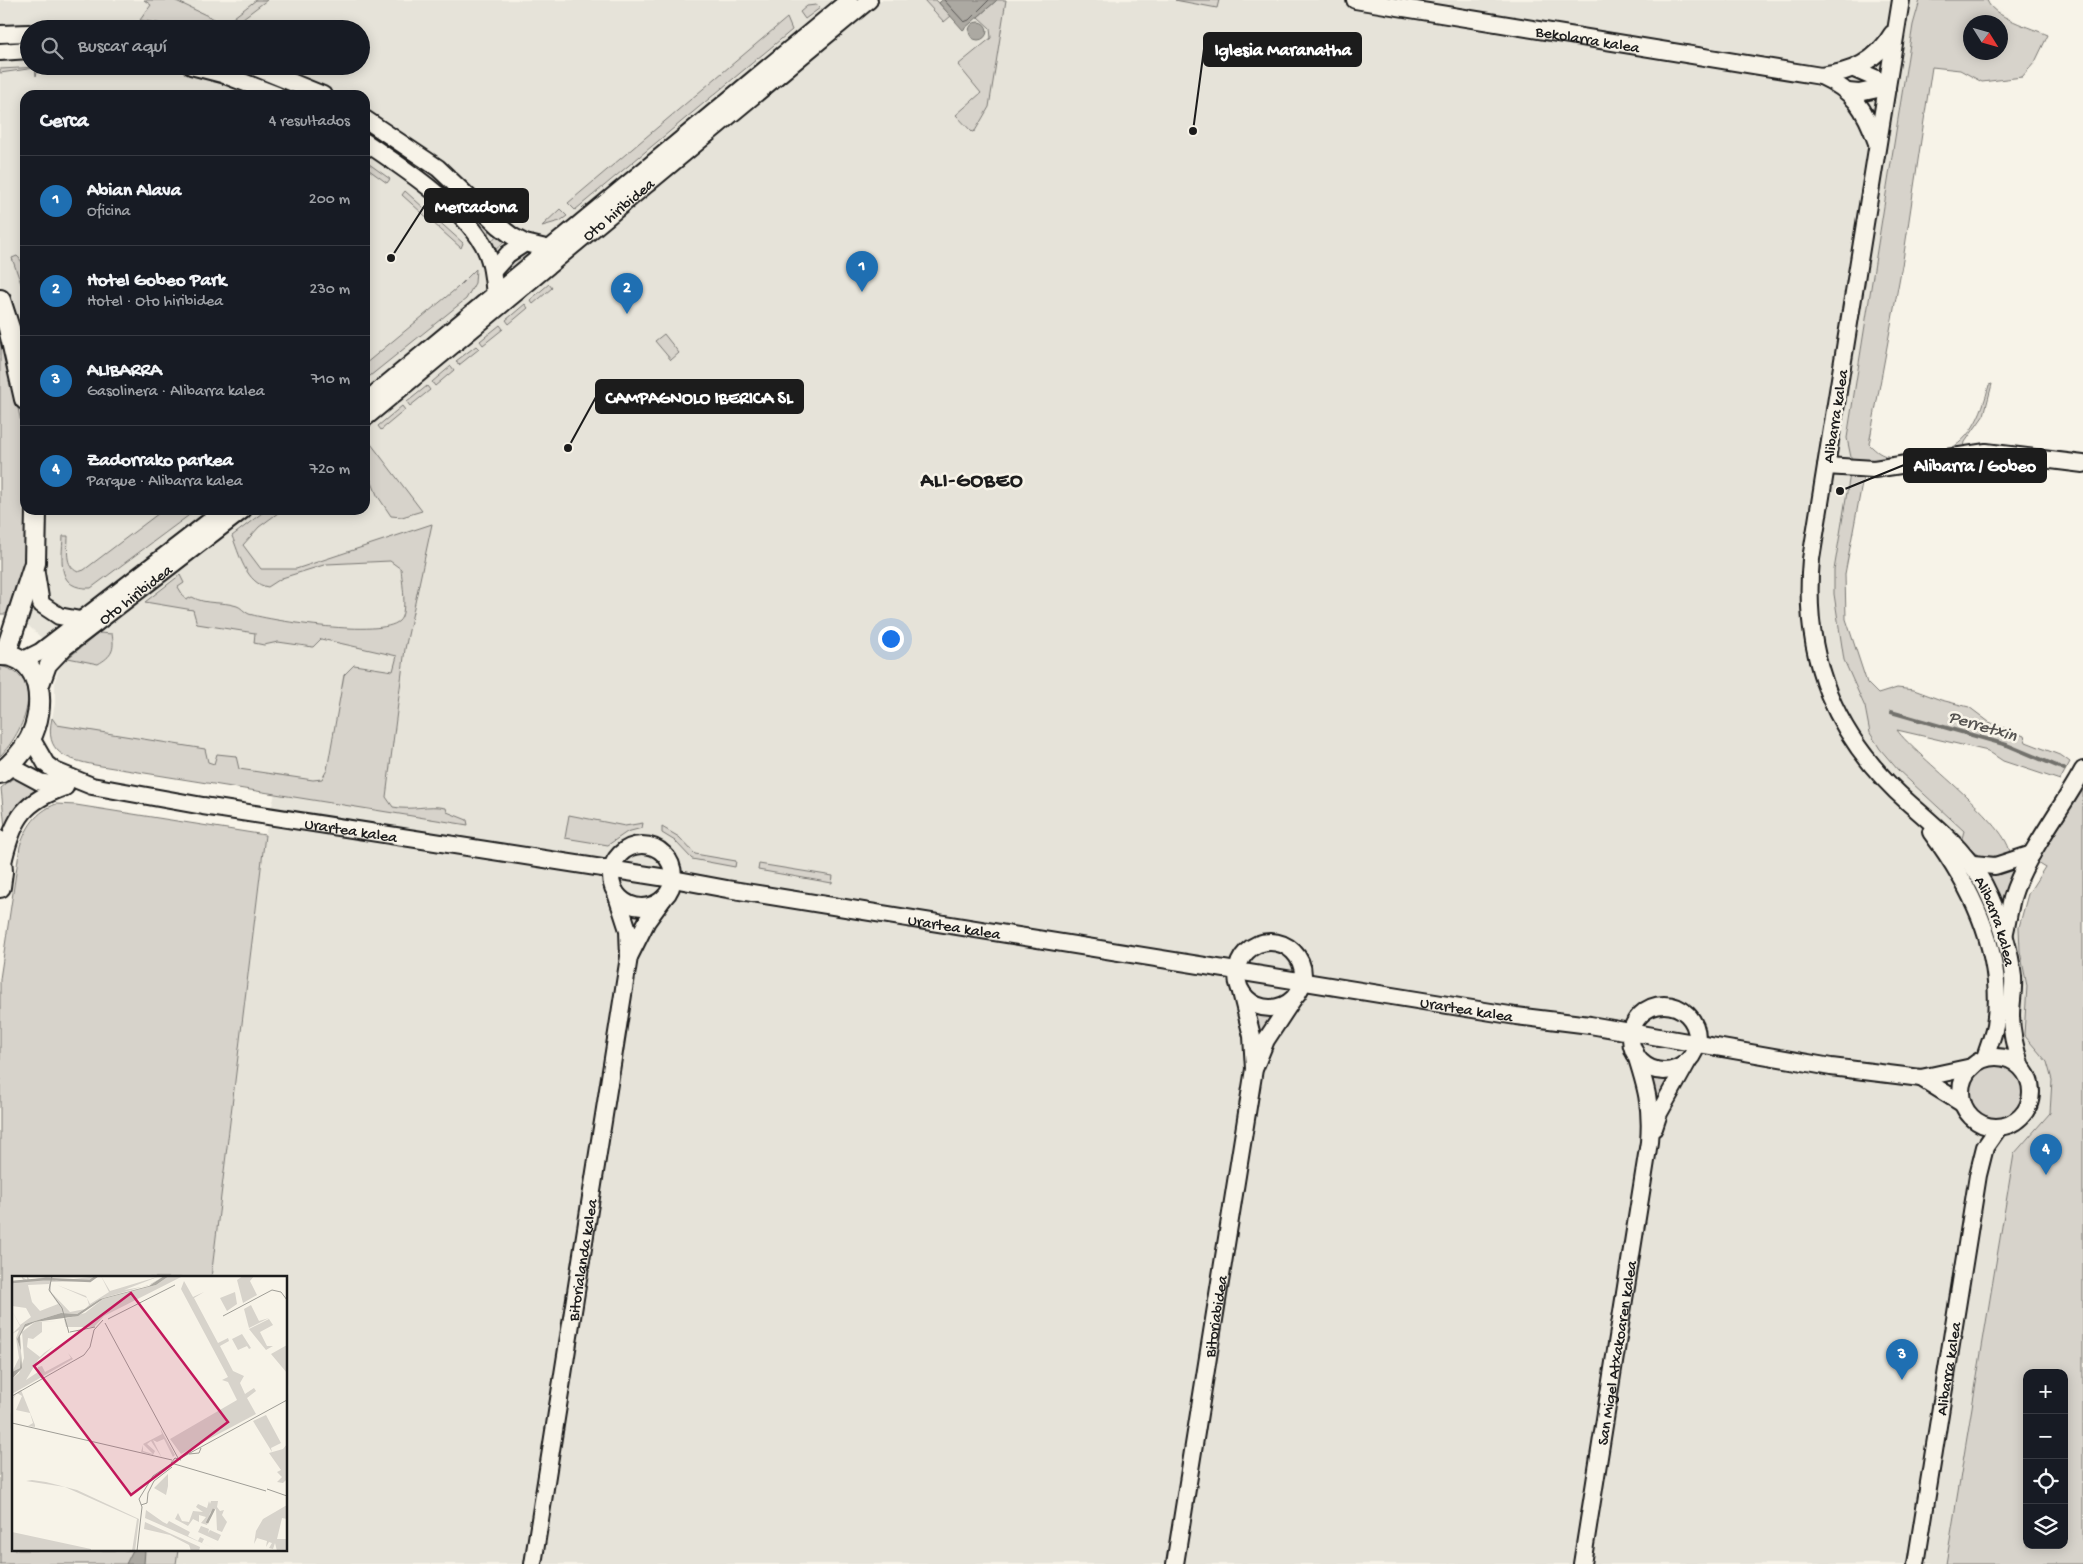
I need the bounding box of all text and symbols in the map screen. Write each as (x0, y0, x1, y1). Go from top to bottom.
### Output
north arrow (1963, 15, 2008, 60)
search box (20, 20, 370, 75)
street label: Bekolarra kalea (1533, 23, 1642, 59)
callout: Iglesia Maranatha (1204, 33, 1361, 66)
icon: search (38, 34, 66, 62)
text: Buscar aquí (78, 36, 167, 59)
text: Iglesia Maranatha (1214, 41, 1353, 62)
text: Cerca (40, 110, 88, 135)
text: 4 resultados (269, 113, 350, 132)
street label: Oto hiribidea (580, 175, 660, 247)
text: Abian Alava (87, 180, 181, 203)
callout: Mercadona (425, 189, 528, 222)
text: 1 (53, 191, 59, 210)
text: 200 m (309, 191, 350, 210)
text: Mercadona (435, 198, 518, 219)
text: Oficina (87, 203, 130, 222)
pin: 1 (846, 251, 878, 292)
text: Hotel Gobeo Park (87, 270, 226, 293)
pin: 2 (611, 273, 643, 314)
text: 2 (52, 281, 60, 300)
text: 230 m (310, 281, 350, 300)
text: Hotel · Oto hiribidea (87, 293, 223, 312)
text: ALIBARRA (87, 360, 162, 383)
street label: Alibarra kalea (1821, 367, 1854, 465)
text: 3 (52, 371, 60, 390)
text: 710 m (311, 371, 350, 390)
callout: CAMPAGNOLO IBERICA SL (596, 380, 803, 413)
text: Gasolinera · Alibarra kalea (87, 383, 265, 402)
text: CAMPAGNOLO IBERICA SL (604, 389, 794, 410)
callout: Alibarra / Gobeo (1904, 449, 2046, 482)
text: Zadorrako parkea (87, 450, 233, 473)
text: Alibarra / Gobeo (1913, 457, 2037, 478)
text: 4 (52, 461, 60, 480)
text: 720 m (310, 461, 350, 480)
district label: ALI-GOBEO (919, 470, 1024, 495)
text: Parque · Alibarra kalea (87, 473, 243, 492)
street label: Oto hiribidea (96, 561, 178, 631)
your location (878, 626, 904, 652)
water label: Perretxin (1945, 707, 2019, 748)
street label: Urartea kalea (303, 816, 399, 849)
street label: Alibarra kalea (1968, 874, 2017, 969)
street label: Urartea kalea (906, 912, 1003, 946)
street label: Urartea kalea (1418, 995, 1515, 1029)
pin: 4 (2030, 1134, 2062, 1175)
street label: Bitorialanda kalea (565, 1197, 604, 1324)
street label: San Migel Atxakoaren kalea (1595, 1258, 1643, 1447)
street label: Bitoriabidea (1202, 1273, 1234, 1360)
inset map (12, 1276, 288, 1552)
street label: Alibarra kalea (1934, 1320, 1968, 1417)
pin: 3 (1886, 1339, 1918, 1380)
map controls (2023, 1369, 2068, 1549)
button: + (2023, 1369, 2068, 1414)
button: − (2023, 1414, 2068, 1459)
button: locate (2023, 1459, 2068, 1504)
button: layers (2023, 1504, 2068, 1549)

